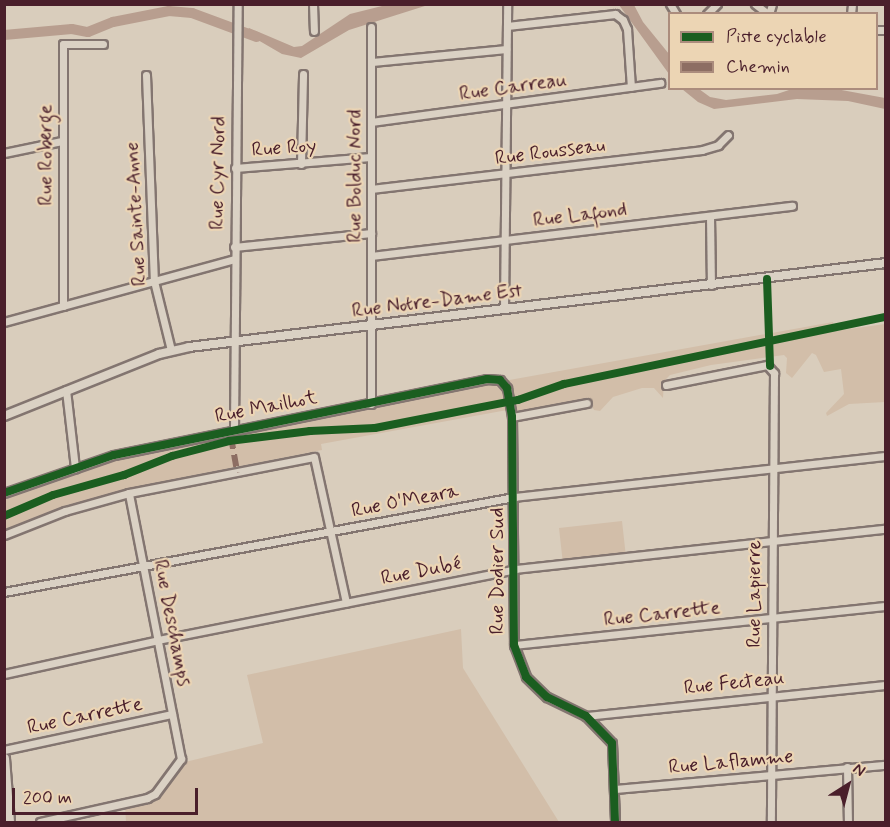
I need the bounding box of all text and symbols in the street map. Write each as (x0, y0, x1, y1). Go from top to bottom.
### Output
legend (668, 12, 878, 90)
text: Piste cyclable (726, 25, 827, 49)
text: Chemin (726, 55, 790, 79)
street label: Rue Carreau (458, 68, 568, 106)
street label: Rue Roberge (34, 104, 58, 206)
street label: Rue Bolduc Nord (343, 110, 367, 242)
street label: Rue Cyr Nord (205, 116, 231, 230)
street label: Rue Roy (250, 134, 318, 162)
street label: Rue Rousseau (496, 134, 604, 170)
street label: Rue Sainte-Anne (120, 142, 152, 286)
street label: Rue Lafond (533, 197, 627, 233)
street label: Rue Notre-Dame Est (350, 279, 524, 323)
street label: Rue Mailhot (214, 386, 318, 428)
street label: Rue O'Meara (349, 479, 461, 523)
street label: Rue Dodier Sud (485, 508, 509, 634)
street label: Rue Lapierre (742, 540, 766, 648)
street label: Rue Dubé (380, 552, 462, 590)
street label: Rue Deschamps (148, 557, 196, 689)
street label: Rue Carrette (603, 596, 721, 632)
street label: Rue Fecteau (683, 666, 785, 700)
street label: Rue Carrette (25, 692, 145, 740)
street label: Rue Laflamme (668, 745, 794, 779)
north arrow (818, 755, 878, 815)
text: N (848, 758, 869, 782)
scale bar (15, 776, 201, 814)
text: 200 m (23, 786, 72, 810)

